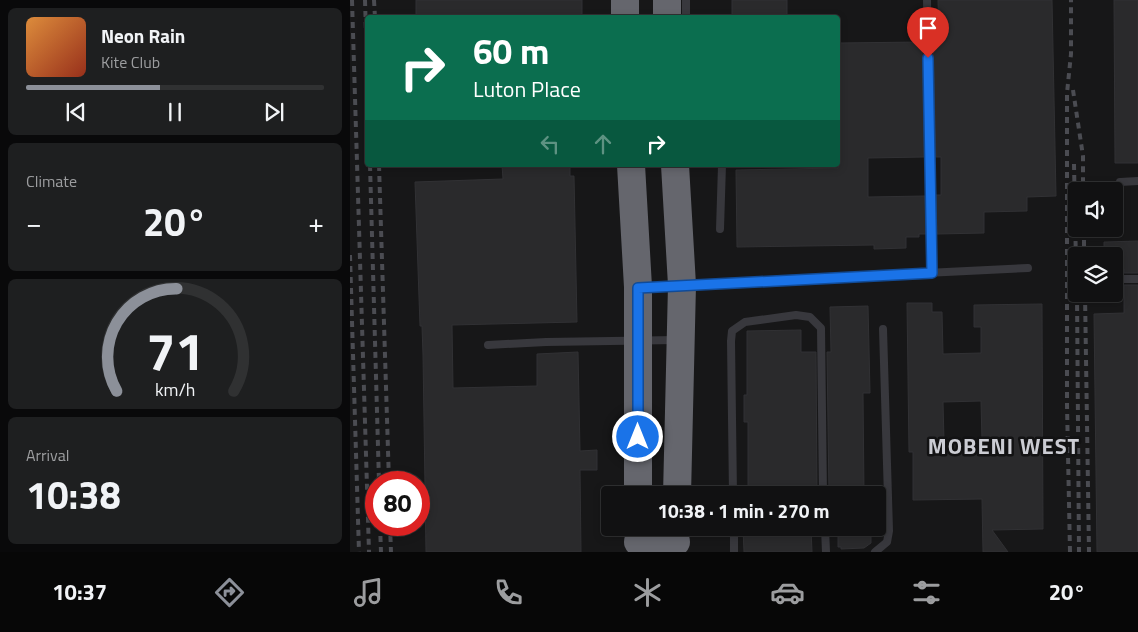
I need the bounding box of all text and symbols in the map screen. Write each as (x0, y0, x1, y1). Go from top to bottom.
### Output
pin (907, 7, 949, 58)
icon: arrive (914, 14, 942, 42)
text: Neon Rain (101, 21, 185, 50)
text: 60 m (473, 24, 549, 78)
icon: right (390, 35, 455, 100)
text: Kite Club (101, 50, 160, 74)
text: Luton Place (473, 72, 581, 106)
icon: previous (62, 98, 90, 126)
icon: pause (161, 98, 189, 126)
icon: next (260, 98, 288, 126)
icon: left (536, 130, 564, 158)
icon: ahead (589, 130, 617, 158)
icon: right (642, 130, 670, 158)
text: Climate (26, 169, 77, 193)
map controls (1068, 182, 1123, 302)
button: sound (1068, 182, 1123, 237)
text: 20° (143, 193, 207, 251)
text: − (26, 201, 42, 244)
text: + (308, 201, 324, 244)
button: layers (1068, 247, 1123, 302)
text: 71 (146, 311, 204, 390)
text: km/h (155, 376, 195, 403)
position arrow (611, 410, 663, 462)
district label: MOBENI WEST (928, 429, 1080, 463)
text: Arrival (26, 443, 69, 467)
text: 10:38 (26, 466, 121, 524)
speed limit sign: 80 (365, 471, 430, 536)
text: 10:38 · 1 min · 270 m (657, 496, 830, 525)
text: 10:37 (52, 575, 107, 609)
icon: directions (212, 575, 247, 610)
icon: music (351, 575, 386, 610)
icon: phone (491, 575, 526, 610)
icon: climate (630, 575, 665, 610)
icon: car (770, 575, 805, 610)
icon: filters (909, 575, 944, 610)
text: 20° (1049, 575, 1086, 609)

